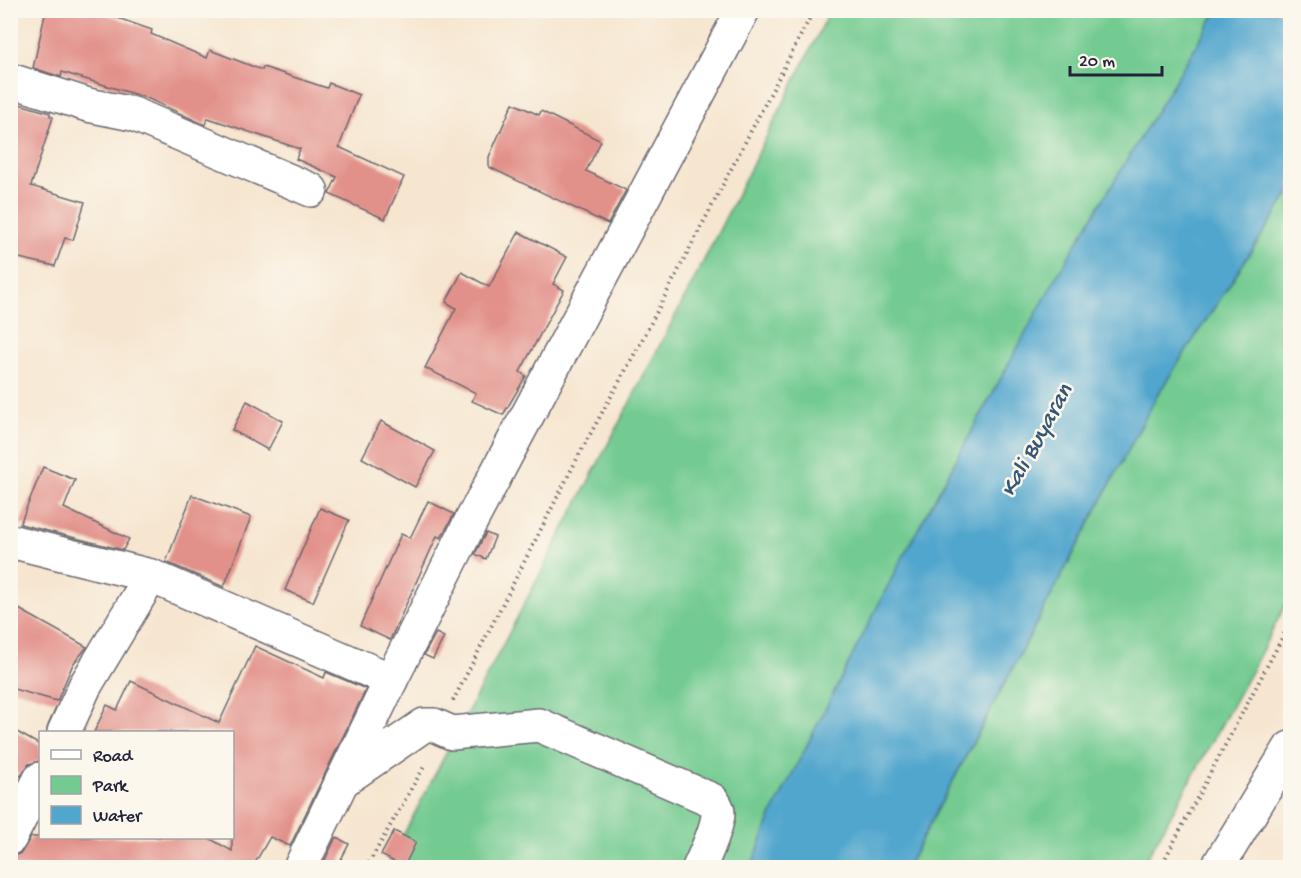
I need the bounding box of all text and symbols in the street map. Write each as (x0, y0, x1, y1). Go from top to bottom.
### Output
scale bar (1070, 39, 1162, 77)
text: 20 m (1079, 52, 1115, 73)
water label: Kali Buyaran (995, 379, 1081, 503)
legend (39, 731, 234, 839)
text: Road (93, 747, 134, 768)
text: Park (92, 777, 129, 798)
text: Water (93, 807, 143, 828)

